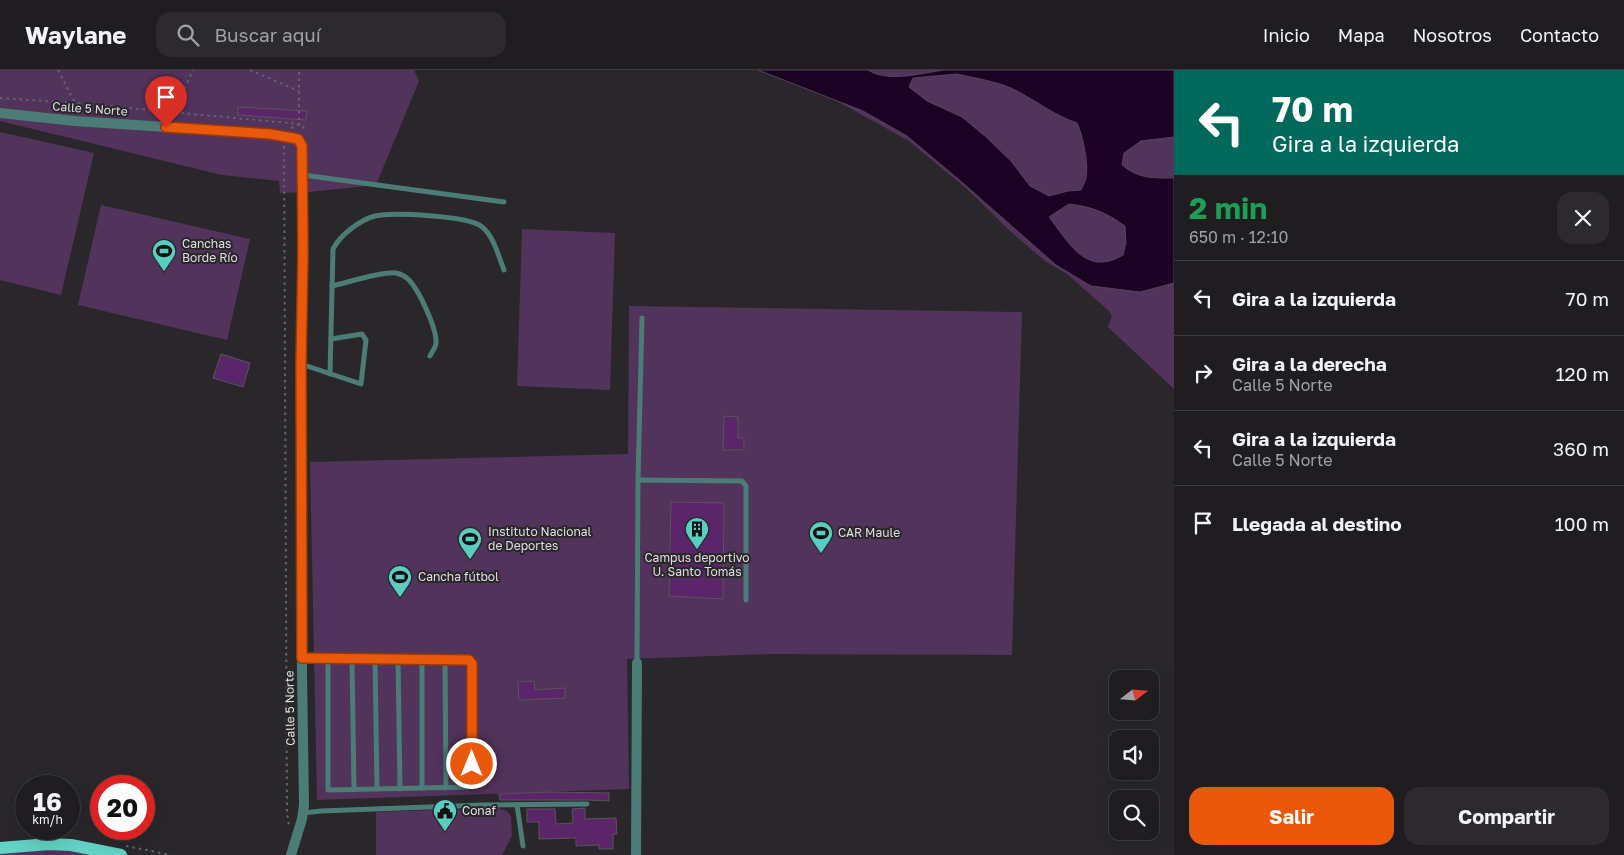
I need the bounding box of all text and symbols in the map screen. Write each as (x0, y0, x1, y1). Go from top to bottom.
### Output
search box (156, 12, 506, 57)
text: Waylane (25, 20, 126, 49)
icon: search (174, 21, 202, 49)
text: Buscar aquí (214, 23, 321, 46)
text: Inicio (1263, 24, 1310, 46)
text: Mapa (1338, 24, 1385, 46)
text: Nosotros (1413, 24, 1492, 46)
text: Contacto (1520, 24, 1599, 46)
pin (145, 76, 187, 127)
icon: arrive (152, 83, 180, 111)
text: 70 m (1272, 88, 1353, 130)
icon: left (1189, 90, 1254, 155)
street label: Calle 5 Norte (52, 98, 128, 119)
text: Gira a la izquierda (1272, 130, 1460, 157)
text: 2 min (1189, 190, 1267, 226)
button: close (1557, 192, 1609, 244)
text: 650 m · 12:10 (1189, 227, 1288, 247)
place label: Canchas Borde Río (182, 236, 238, 265)
sports icon: Canchas Borde Río (151, 238, 177, 272)
icon: left (1189, 284, 1217, 312)
text: Gira a la izquierda (1232, 287, 1396, 310)
text: 70 m (1566, 287, 1609, 310)
text: Gira a la derecha (1232, 352, 1387, 375)
icon: right (1189, 359, 1217, 387)
text: 120 m (1555, 362, 1609, 385)
text: Calle 5 Norte (1232, 375, 1333, 395)
text: Gira a la izquierda (1232, 427, 1396, 450)
icon: left (1189, 434, 1217, 462)
text: 360 m (1553, 437, 1609, 460)
text: Calle 5 Norte (1232, 450, 1333, 470)
icon: arrive (1189, 509, 1217, 537)
text: Llegada al destino (1232, 512, 1402, 535)
text: 100 m (1555, 512, 1609, 535)
building icon: Campus deportivo U. Santo Tomás (684, 516, 710, 550)
sports icon: CAR Maule (808, 520, 834, 554)
place label: Instituto Nacional de Deportes (488, 524, 592, 553)
place label: CAR Maule (838, 525, 900, 540)
sports icon: Instituto Nacional de Deportes (457, 526, 483, 560)
place label: Campus deportivo U. Santo Tomás (644, 550, 750, 579)
sports icon: Cancha fútbol (387, 564, 413, 598)
place label: Cancha fútbol (418, 569, 499, 584)
street label: Calle 5 Norte (281, 670, 298, 746)
north arrow (1109, 670, 1159, 720)
map controls (1109, 670, 1159, 840)
button: sound (1109, 730, 1159, 780)
position arrow (445, 737, 497, 789)
speed limit sign: 20 (90, 775, 155, 840)
text: 16 (33, 786, 62, 817)
button: Salir (1189, 787, 1394, 845)
button: Compartir (1404, 787, 1609, 845)
button: search (1109, 790, 1159, 840)
public building icon: Conaf (432, 798, 458, 832)
place label: Conaf (462, 803, 497, 818)
text: km/h (32, 812, 63, 827)

